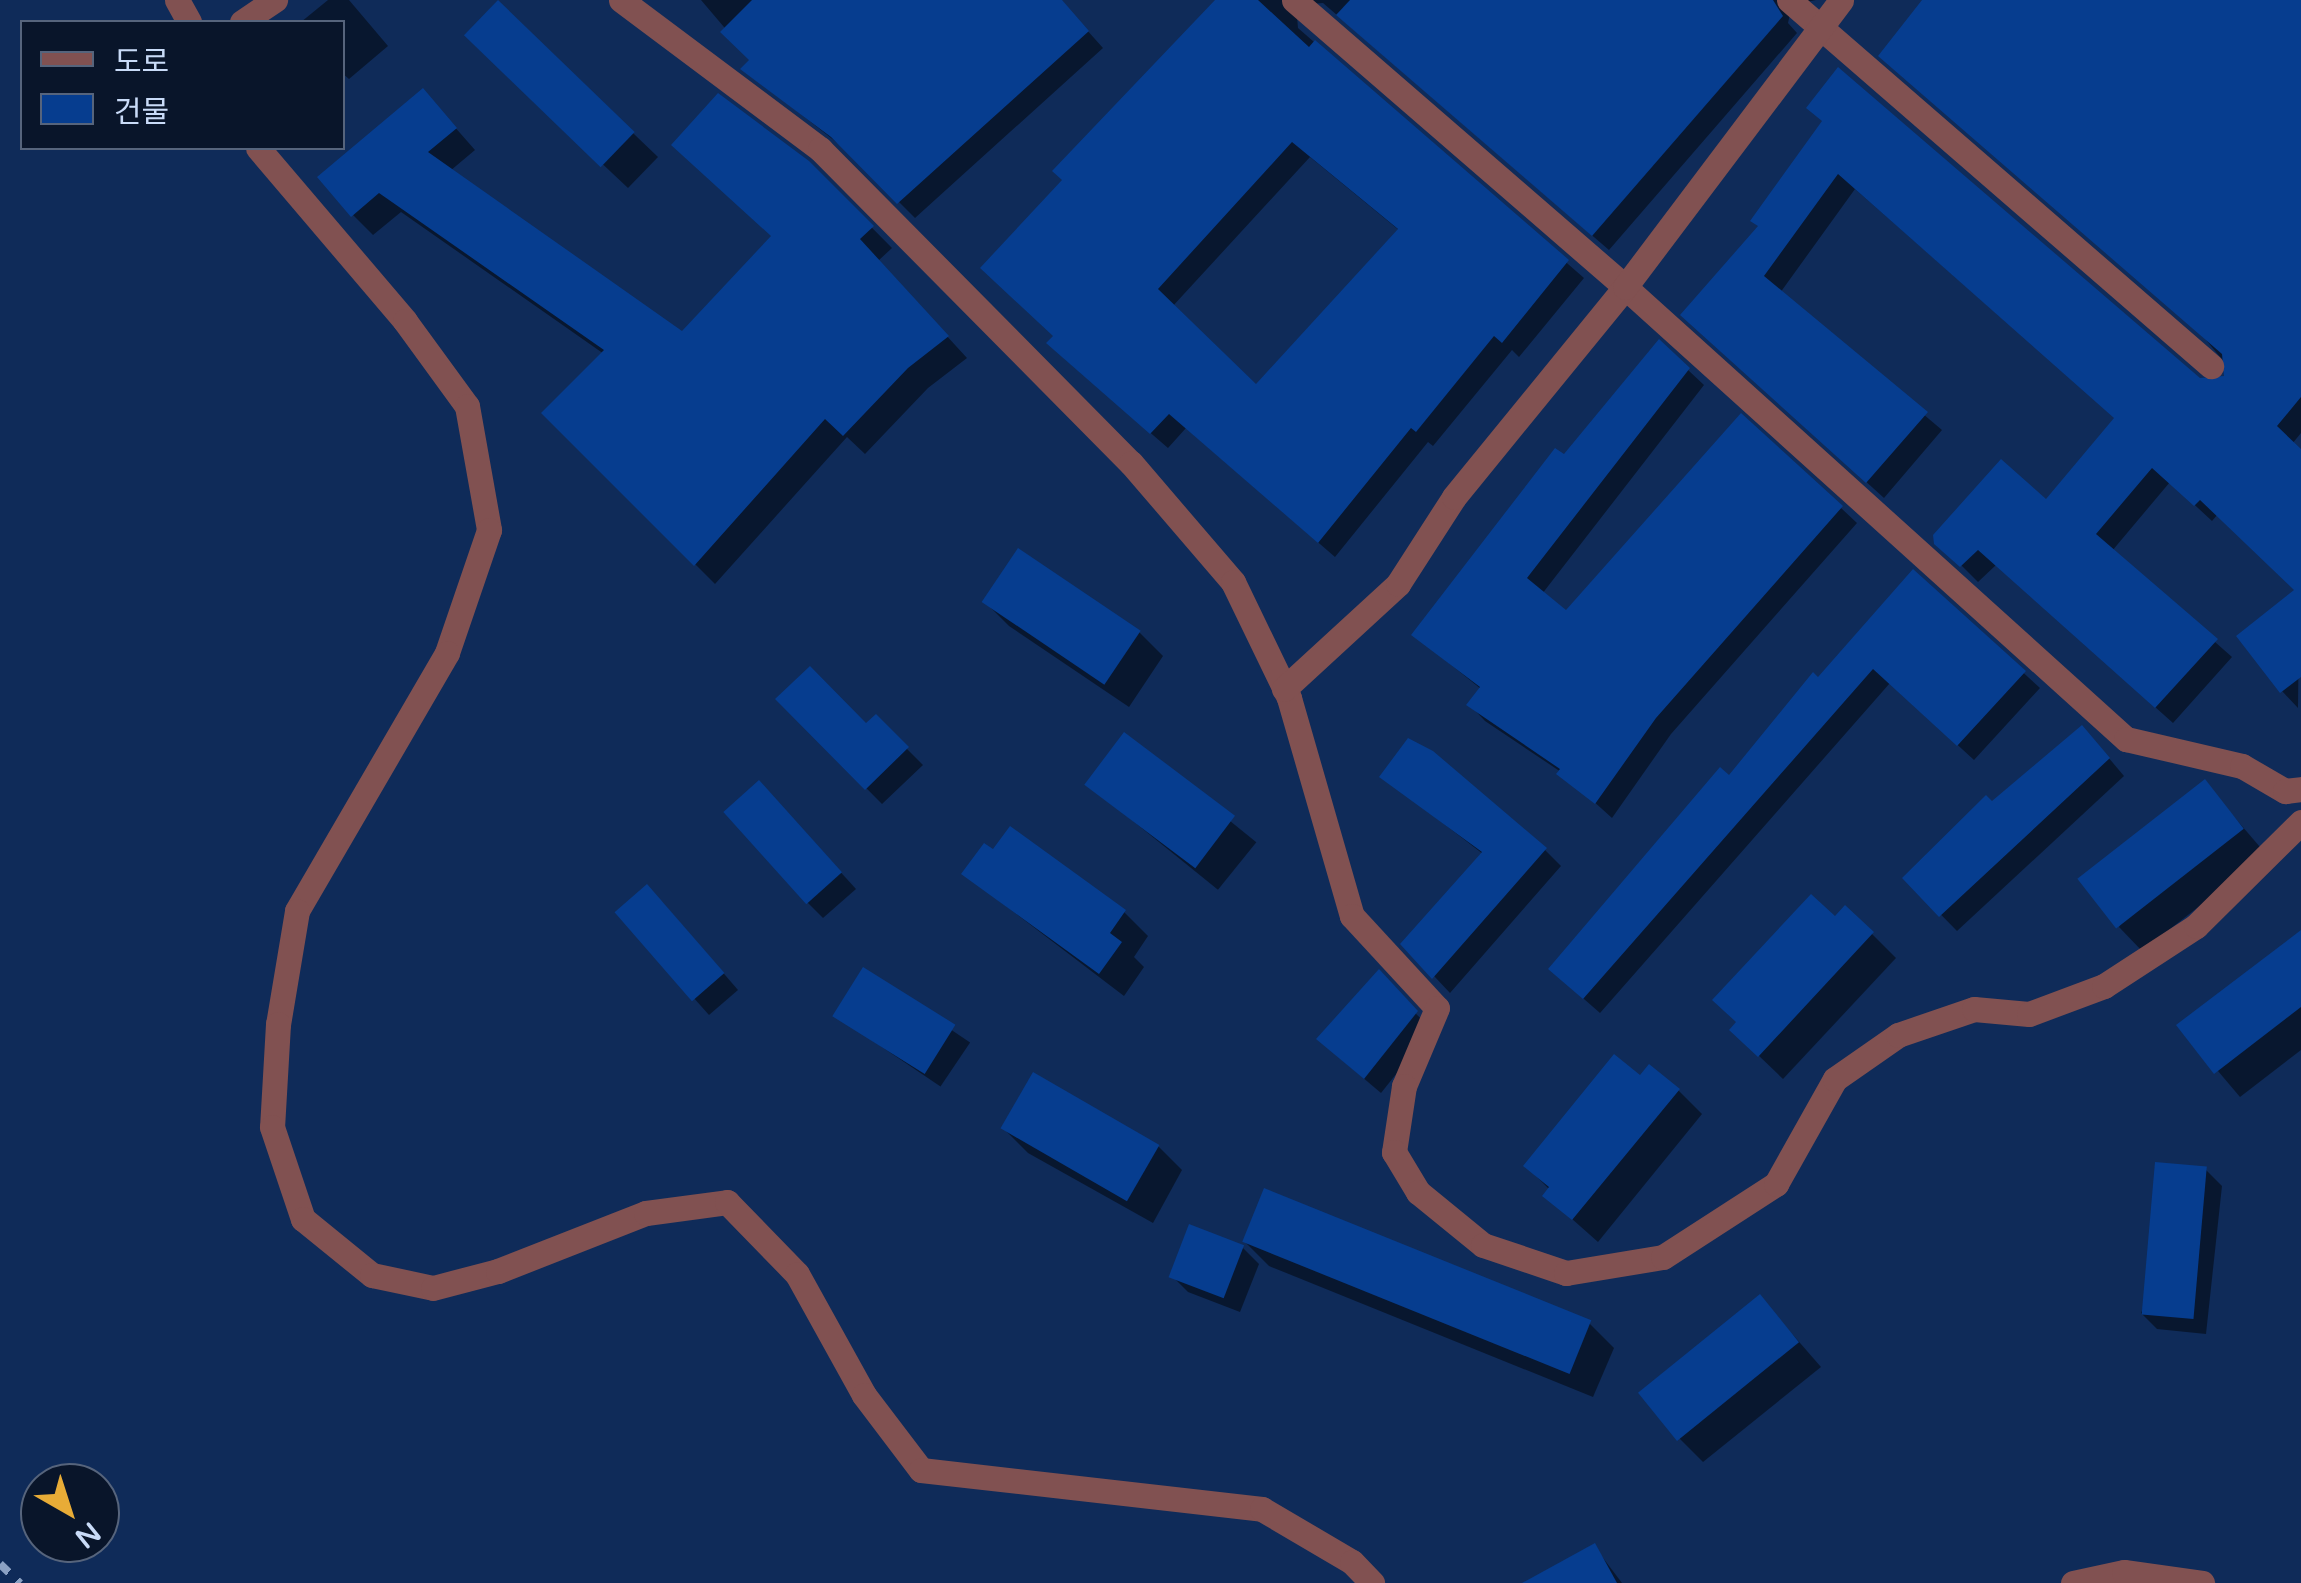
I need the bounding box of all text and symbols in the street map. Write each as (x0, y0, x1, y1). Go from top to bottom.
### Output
legend (20, 20, 345, 150)
text: 도로 (114, 44, 169, 81)
text: 건물 (114, 94, 169, 131)
north arrow (20, 1463, 120, 1563)
text: N (68, 1514, 107, 1555)

